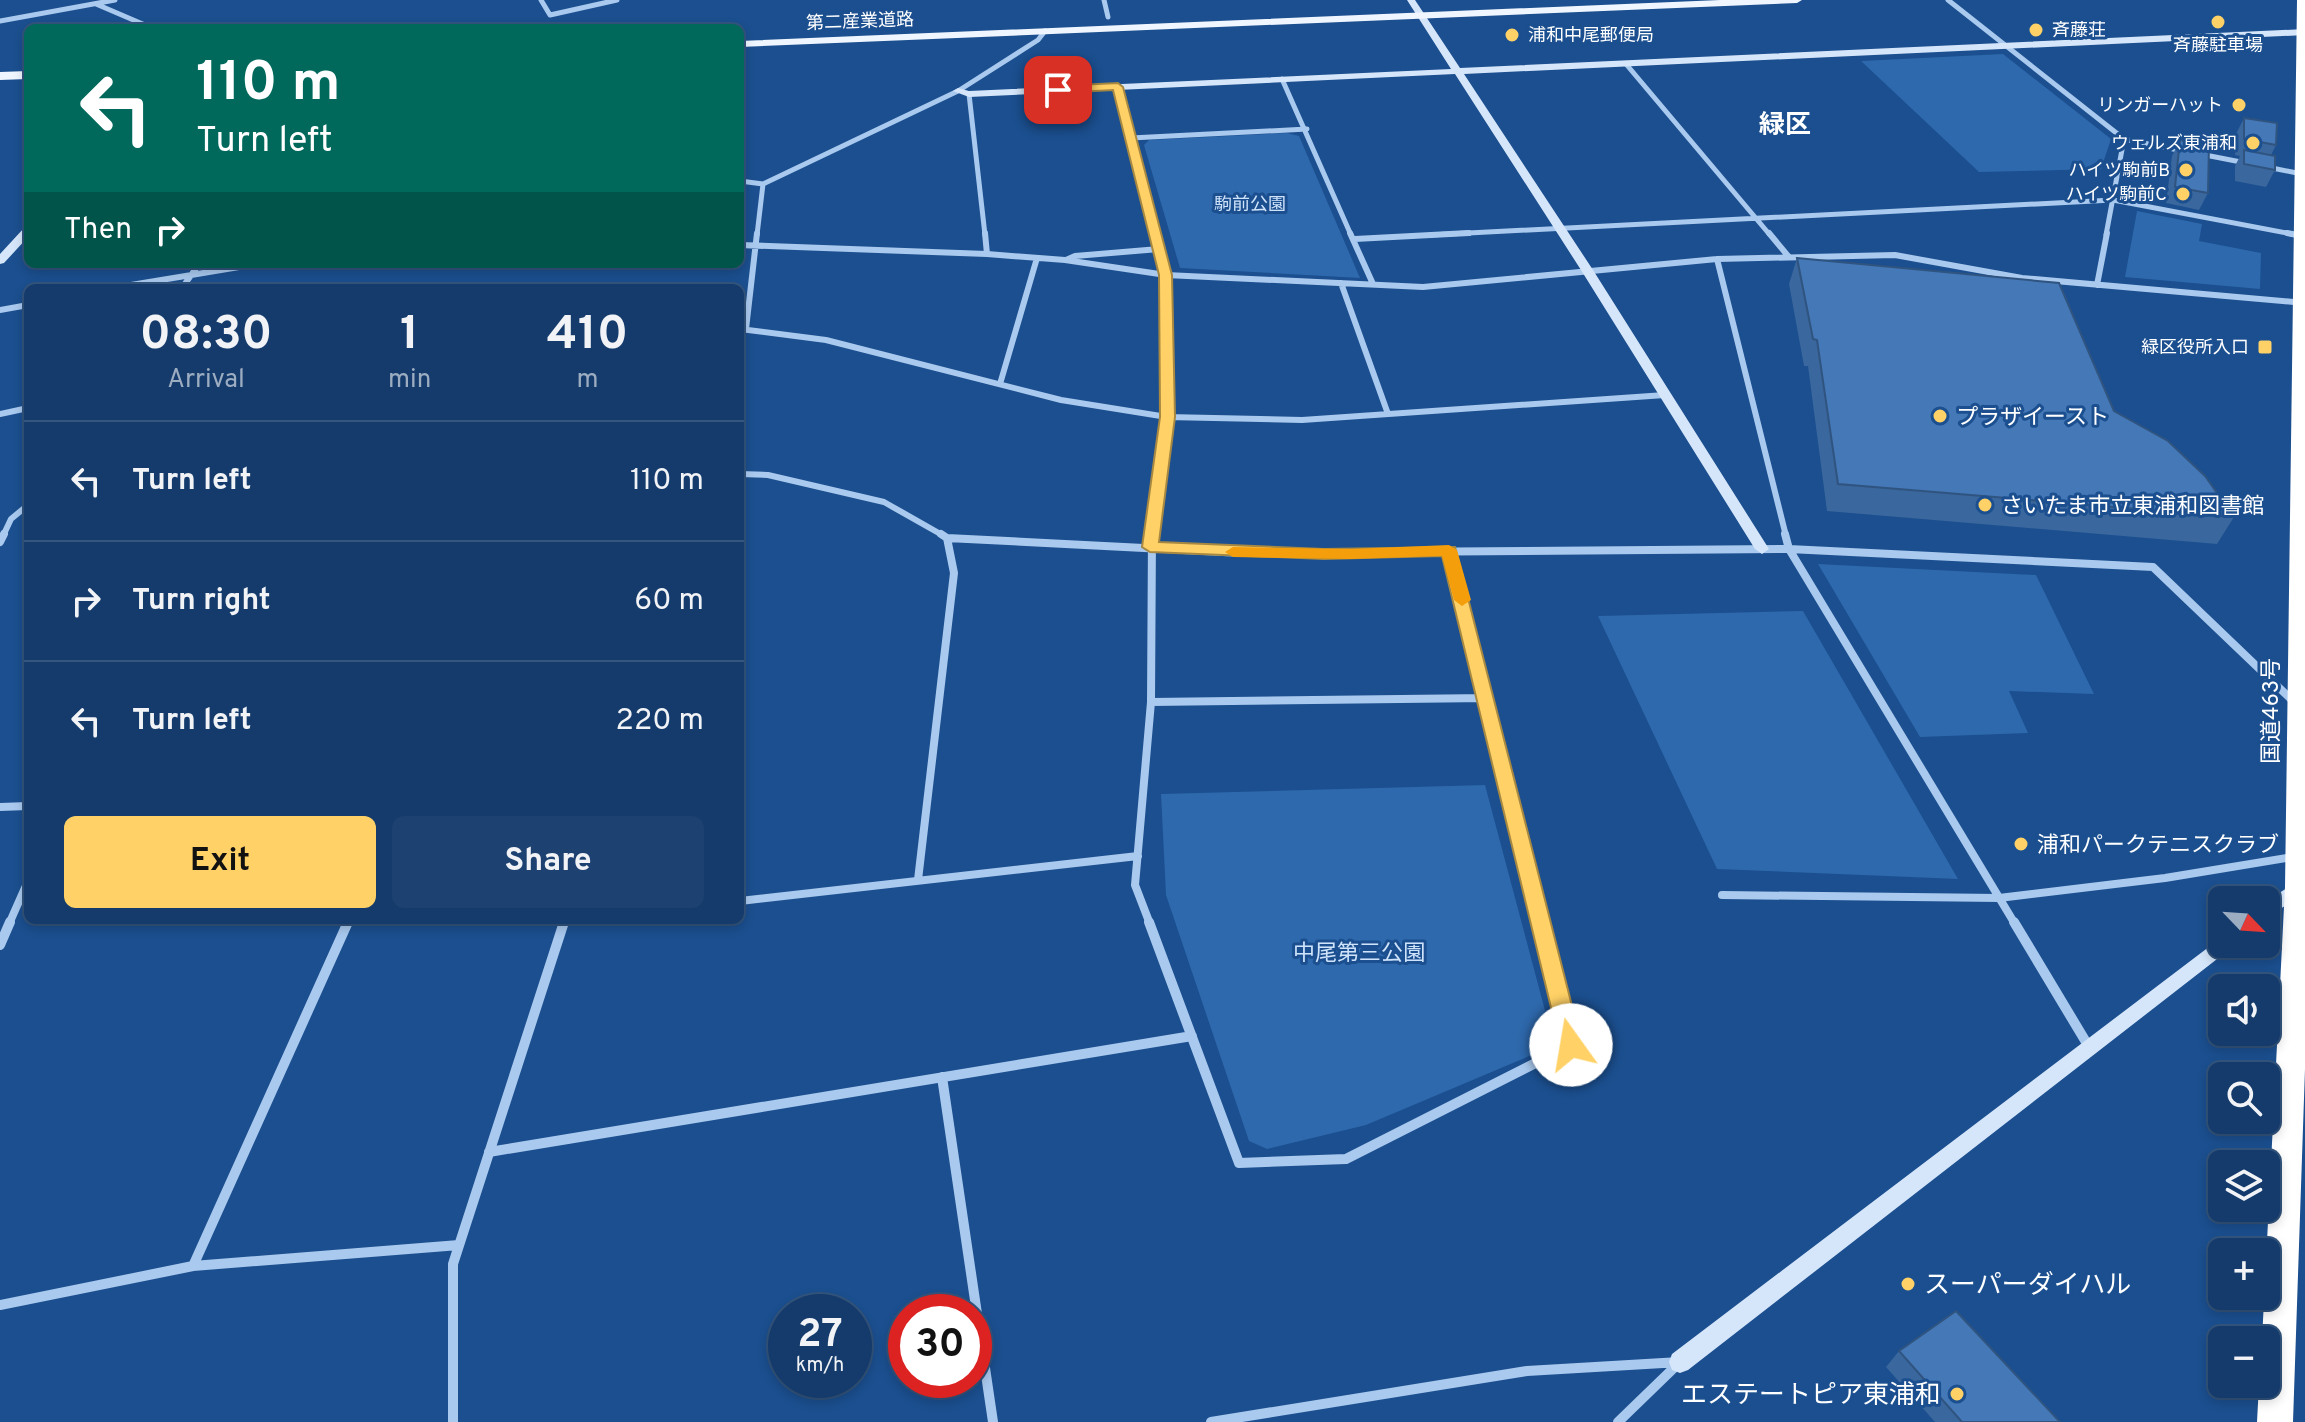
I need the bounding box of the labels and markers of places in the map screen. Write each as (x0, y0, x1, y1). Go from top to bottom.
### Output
marker: 斉藤駐車場 (2209, 13, 2227, 31)
place label: 斉藤荘 (2052, 20, 2106, 43)
marker: 斉藤荘 (2027, 21, 2045, 39)
place label: 浦和中尾郵便局 (1528, 25, 1654, 48)
marker: 浦和中尾郵便局 (1503, 26, 1521, 44)
place label: 斉藤駐車場 (2173, 35, 2263, 58)
pin (1024, 56, 1092, 124)
place label: リンガーハット (2097, 95, 2223, 118)
marker: リンガーハット (2230, 96, 2248, 114)
place label: ウェルズ東浦和 (2111, 133, 2237, 156)
marker: ウェルズ東浦和 (2244, 134, 2262, 152)
place label: ハイツ駒前B (2069, 160, 2170, 183)
marker: ハイツ駒前B (2177, 161, 2195, 179)
place label: ハイツ駒前C (2066, 184, 2167, 207)
marker: ハイツ駒前C (2174, 185, 2192, 203)
place label: 緑区役所入口 (2141, 337, 2249, 360)
marker: 緑区役所入口 (2256, 338, 2274, 356)
place label: プラザイースト (1956, 405, 2109, 432)
marker: プラザイースト (1931, 407, 1949, 425)
place label: さいたま市立東浦和図書館 (2001, 494, 2264, 521)
marker: さいたま市立東浦和図書館 (1976, 496, 1994, 514)
place label: 浦和パークテニスクラブ (2037, 833, 2279, 860)
marker: 浦和パークテニスクラブ (2012, 835, 2030, 853)
place label: スーパーダイハル (1924, 1270, 2131, 1303)
marker: スーパーダイハル (1899, 1275, 1917, 1293)
place label: エステートピア東浦和 (1681, 1380, 1941, 1413)
marker: エステートピア東浦和 (1948, 1385, 1966, 1403)

